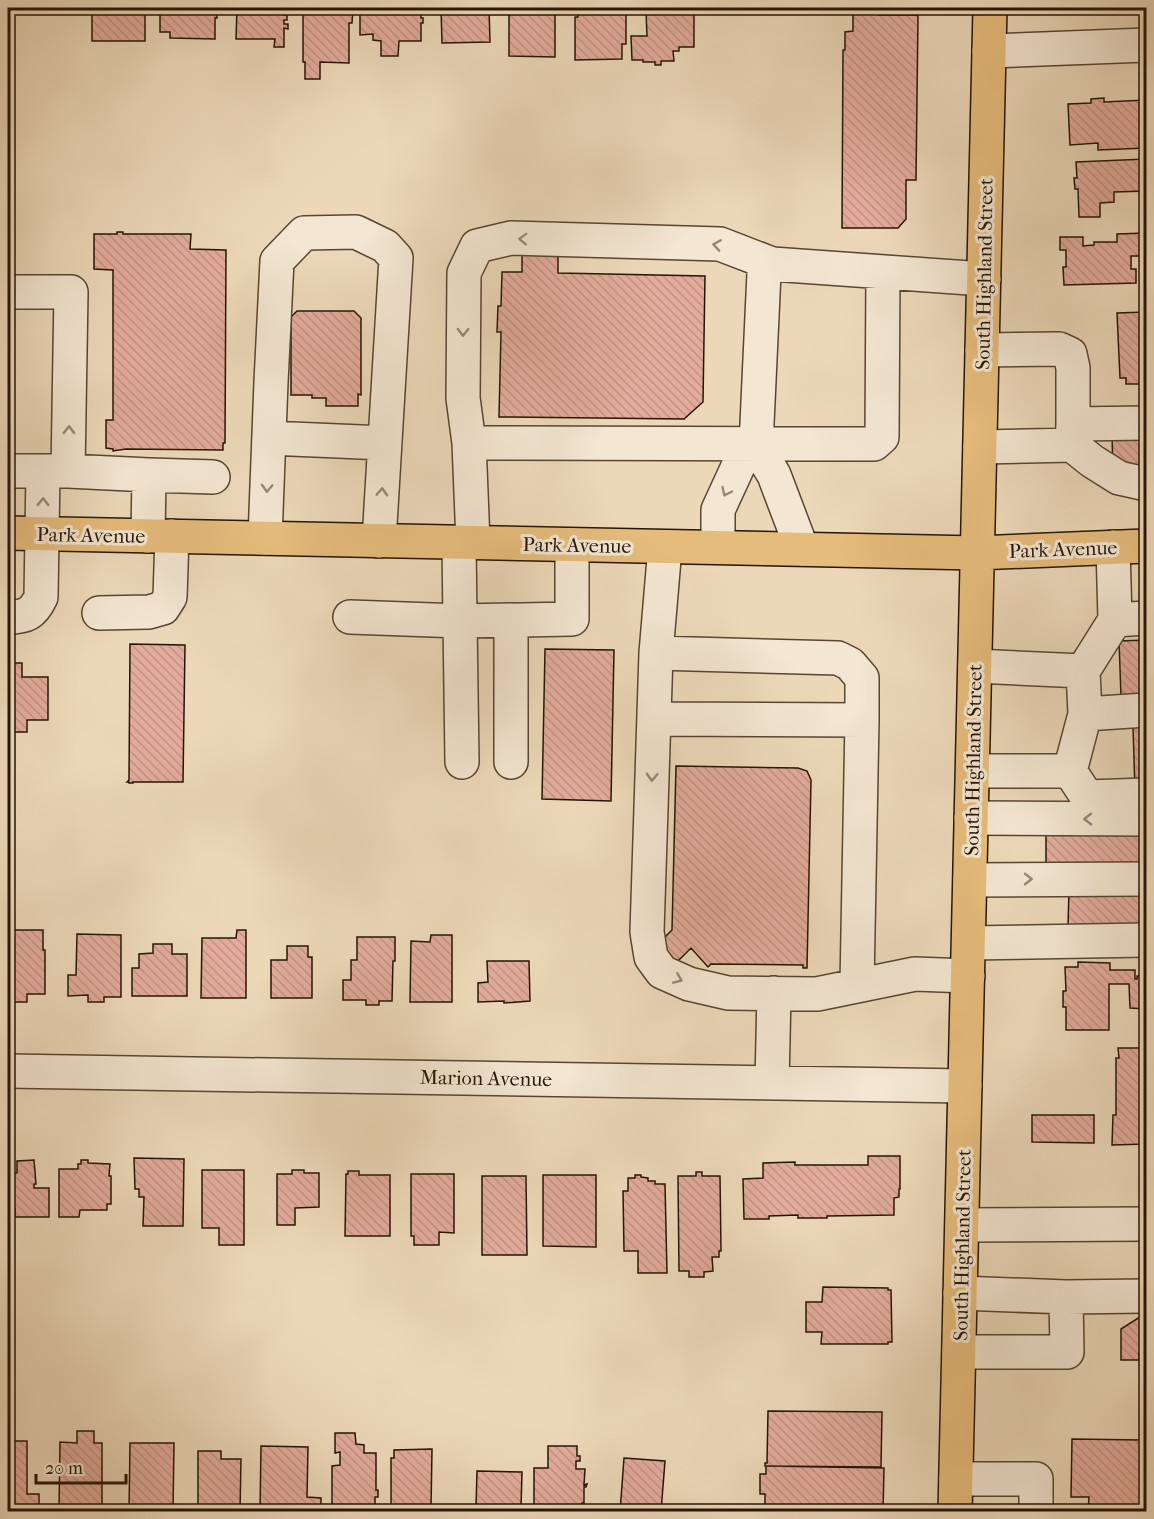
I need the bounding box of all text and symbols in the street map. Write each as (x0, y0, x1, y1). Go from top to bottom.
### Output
street label: South Highland Street (971, 178, 998, 370)
one-way arrow (518, 232, 527, 245)
one-way arrow (712, 240, 722, 252)
one-way arrow (457, 327, 470, 336)
one-way arrow (62, 426, 75, 435)
one-way arrow (261, 483, 274, 492)
one-way arrow (722, 486, 734, 497)
one-way arrow (375, 488, 388, 497)
one-way arrow (36, 498, 49, 507)
street label: Park Avenue (37, 523, 146, 548)
street label: Park Avenue (523, 533, 632, 558)
street label: Park Avenue (1008, 536, 1118, 563)
street label: South Highland Street (960, 664, 987, 856)
one-way arrow (646, 773, 659, 782)
one-way arrow (1084, 812, 1093, 825)
one-way arrow (1024, 873, 1033, 886)
one-way arrow (671, 972, 682, 984)
street label: Marion Avenue (420, 1066, 552, 1091)
street label: South Highland Street (949, 1149, 976, 1341)
scale bar (36, 1447, 126, 1485)
text: 20 m (45, 1458, 83, 1479)

